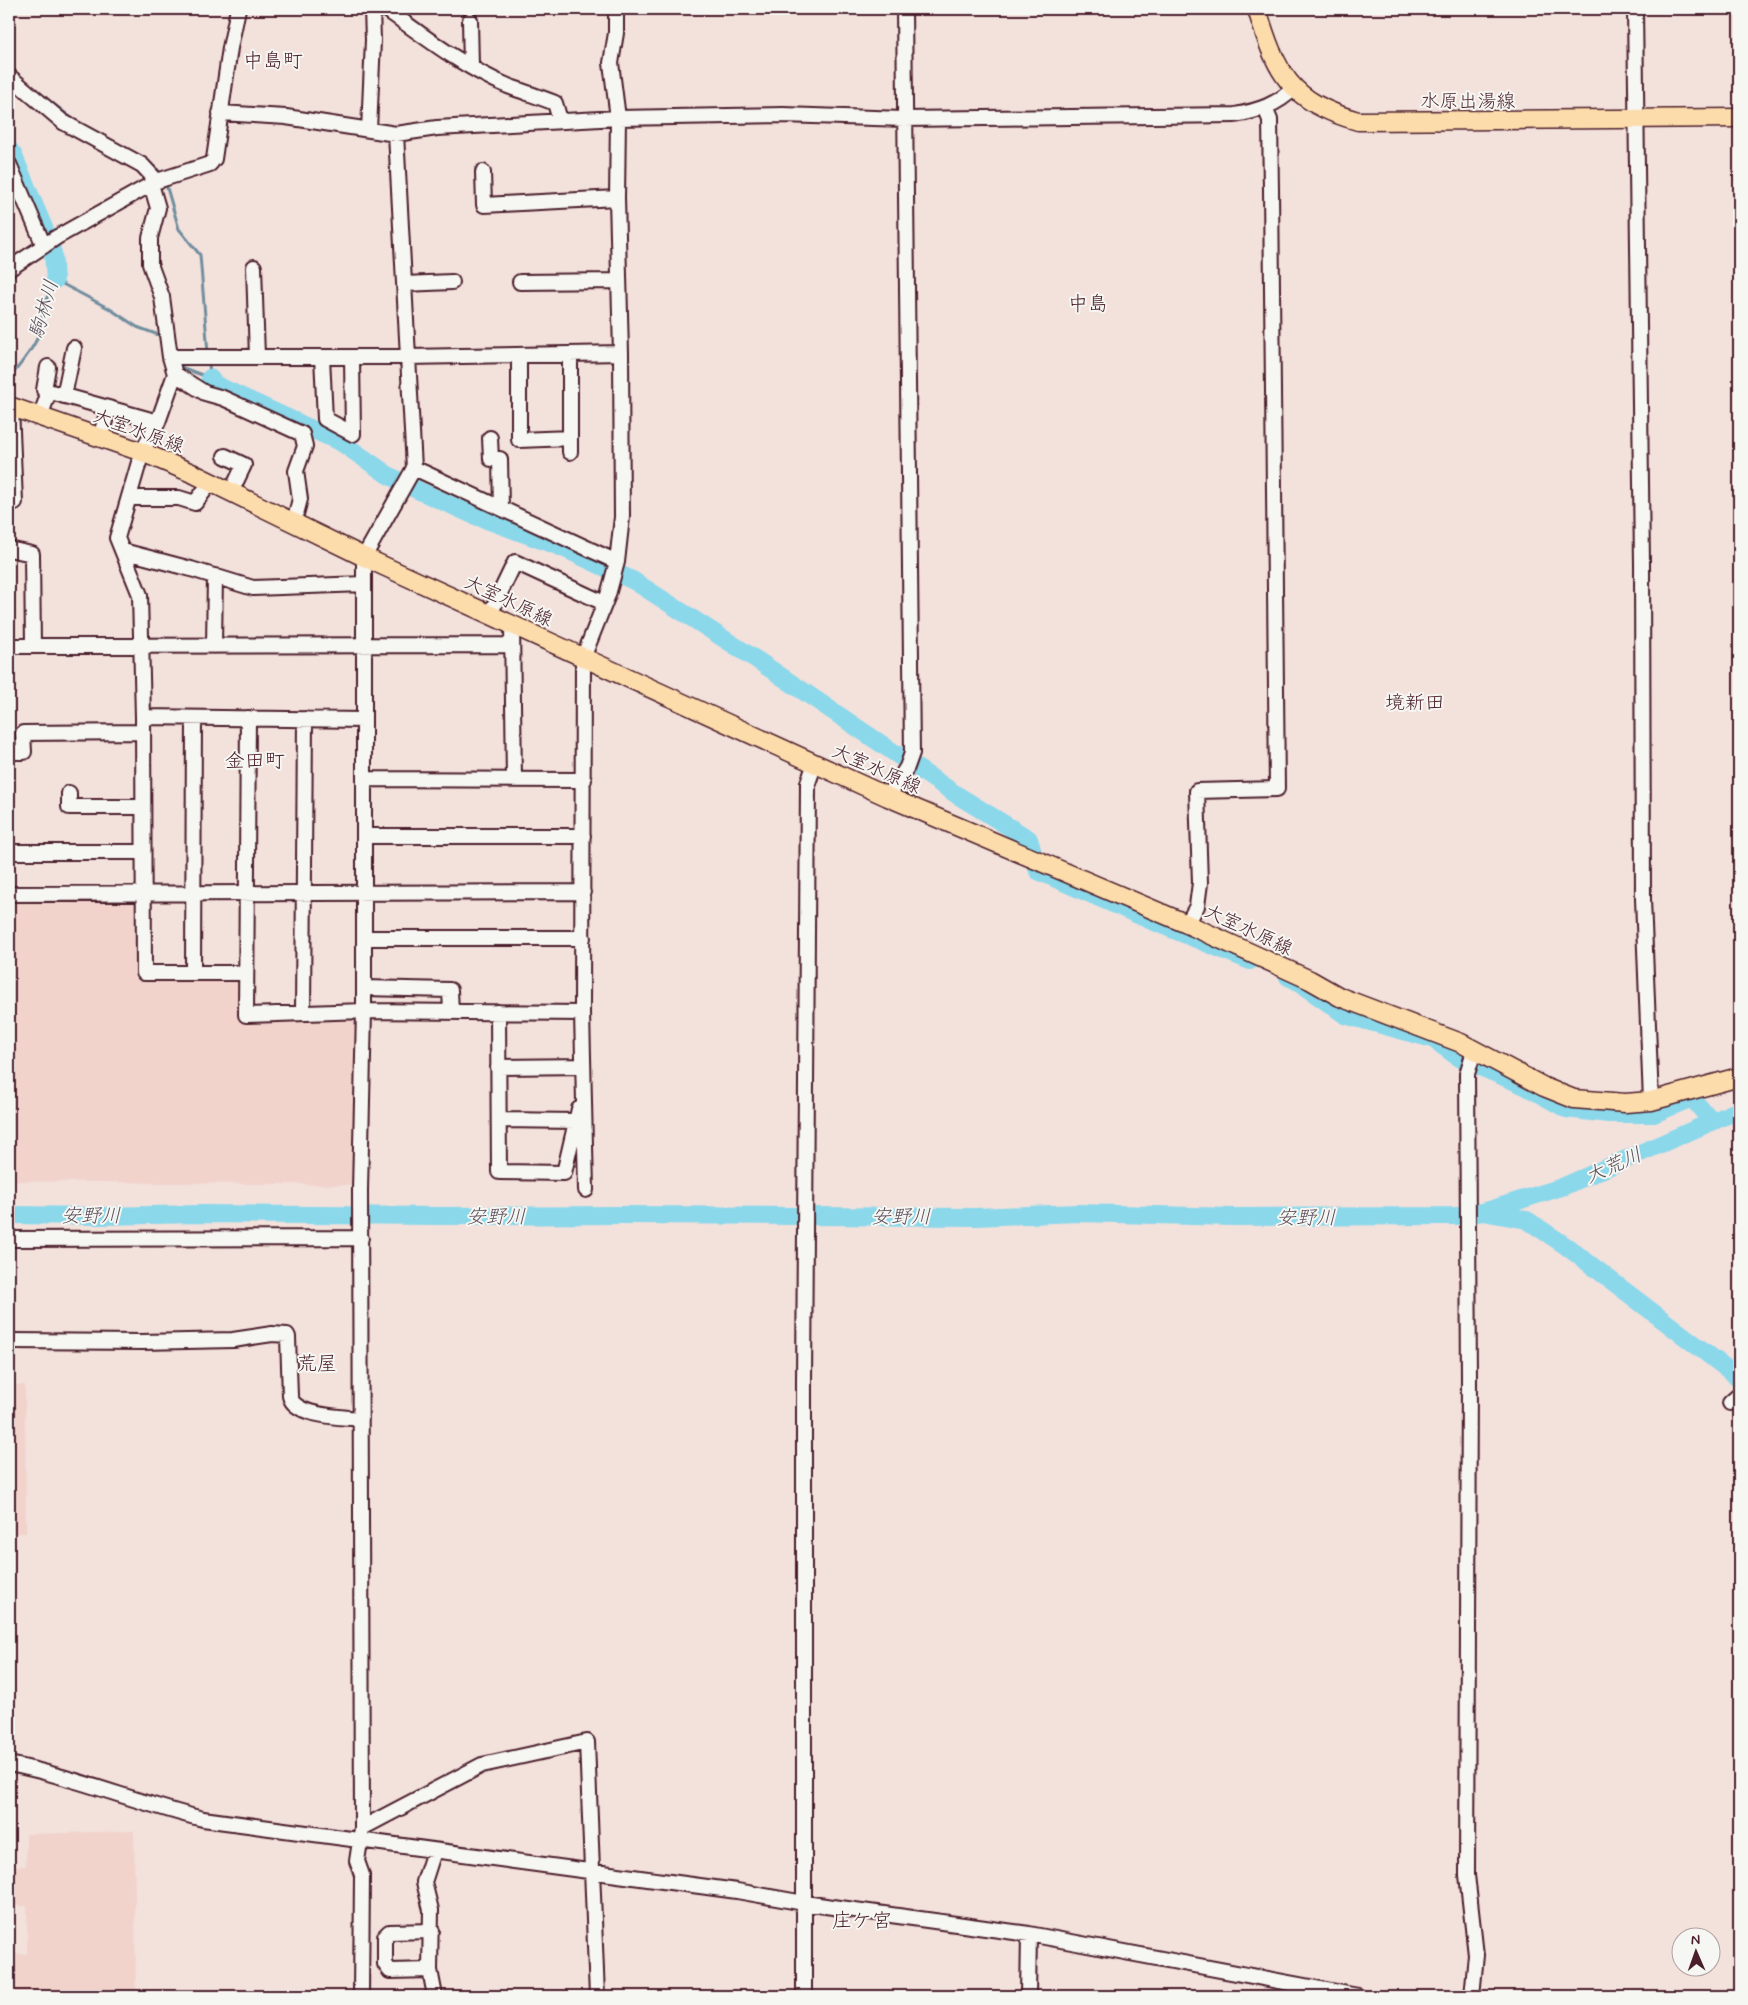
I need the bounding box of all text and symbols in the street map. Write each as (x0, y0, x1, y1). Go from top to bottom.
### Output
district label: 中島町 (243, 48, 303, 75)
street label: 水原出湯線 (1420, 89, 1516, 114)
water label: 駒林川 (23, 277, 66, 342)
district label: 中島 (1068, 291, 1108, 318)
street label: 大室水原線 (90, 403, 187, 459)
street label: 大室水原線 (460, 570, 557, 633)
district label: 境新田 (1385, 690, 1445, 717)
street label: 大室水原線 (828, 739, 925, 800)
district label: 金田町 (225, 748, 285, 775)
street label: 大室水原線 (1200, 899, 1297, 962)
water label: 大荒川 (1581, 1142, 1647, 1191)
water label: 安野川 (61, 1203, 121, 1230)
water label: 安野川 (466, 1204, 526, 1231)
water label: 安野川 (871, 1204, 931, 1231)
water label: 安野川 (1276, 1205, 1336, 1232)
district label: 荒屋 (297, 1351, 337, 1378)
district label: 庄ケ宮 (832, 1908, 892, 1935)
north arrow (1670, 1928, 1720, 1978)
text: N (1691, 1931, 1701, 1949)

